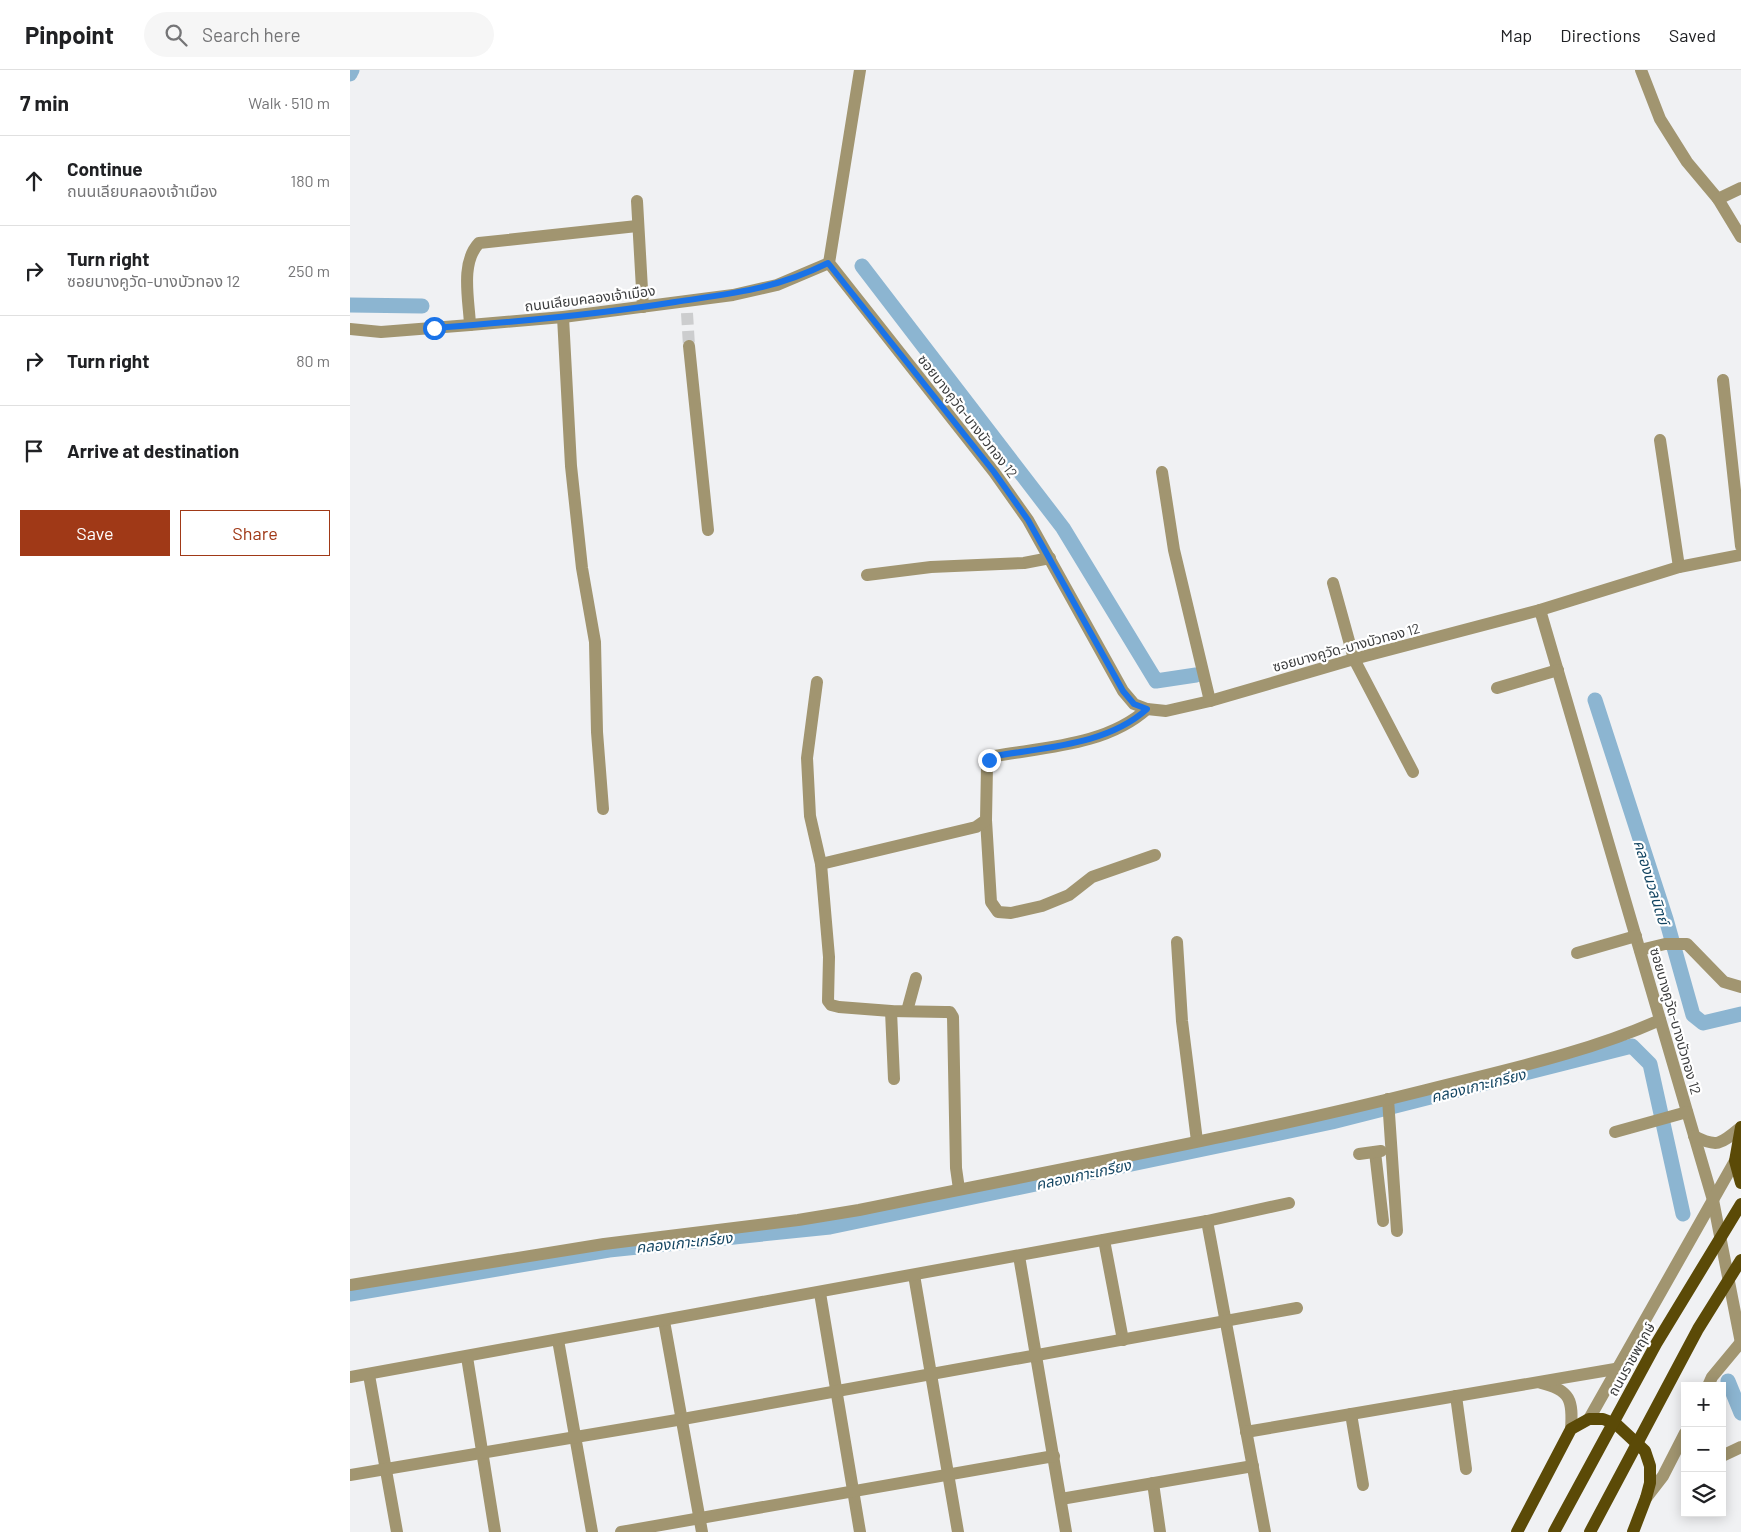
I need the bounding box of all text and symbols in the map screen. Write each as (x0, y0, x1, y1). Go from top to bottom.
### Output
search box (144, 12, 494, 57)
text: Pinpoint (25, 20, 114, 49)
icon: search (162, 21, 190, 49)
text: Search here (202, 23, 301, 46)
text: Map (1500, 24, 1532, 46)
text: Directions (1560, 24, 1641, 46)
text: Saved (1669, 24, 1716, 46)
text: 7 min (20, 90, 69, 115)
text: Walk · 510 m (248, 93, 330, 112)
text: Continue (67, 157, 143, 180)
icon: ahead (20, 167, 48, 195)
text: 180 m (291, 171, 330, 190)
text: ถนนเลียบคลองเจ้าเมือง (67, 181, 217, 200)
text: Turn right (67, 247, 149, 270)
icon: right (20, 257, 48, 285)
text: 250 m (288, 261, 330, 280)
text: ซอยบางคูวัด-บางบัวทอง 12 (67, 271, 240, 290)
street label: ถนนเลียบคลองเจ้าเมือง (524, 282, 656, 314)
route start (423, 317, 446, 340)
icon: right (20, 347, 48, 375)
text: Turn right (67, 349, 149, 372)
text: 80 m (296, 351, 330, 370)
street label: ซอยบางคูวัด-บางบัวทอง 12 (914, 351, 1021, 482)
icon: arrive (20, 437, 48, 465)
text: Arrive at destination (67, 439, 239, 462)
button: Save (20, 510, 170, 556)
button: Share (180, 510, 330, 556)
street label: ซอยบางคูวัด-บางบัวทอง 12 (1271, 619, 1422, 676)
route end (978, 749, 1001, 772)
water label: คลองนวลนิตย์ (1631, 838, 1674, 929)
street label: ซอยบางคูวัด-บางบัวทอง 12 (1646, 946, 1705, 1097)
water label: คลองเกาะเกรียง (1429, 1064, 1528, 1105)
water label: คลองเกาะเกรียง (1034, 1155, 1133, 1193)
water label: คลองเกาะเกรียง (635, 1228, 734, 1256)
street label: ถนนราชพฤกษ์ (1604, 1319, 1658, 1399)
map controls (1681, 1382, 1726, 1517)
button: + (1681, 1382, 1726, 1427)
button: − (1681, 1427, 1726, 1472)
button: layers (1681, 1472, 1726, 1517)

